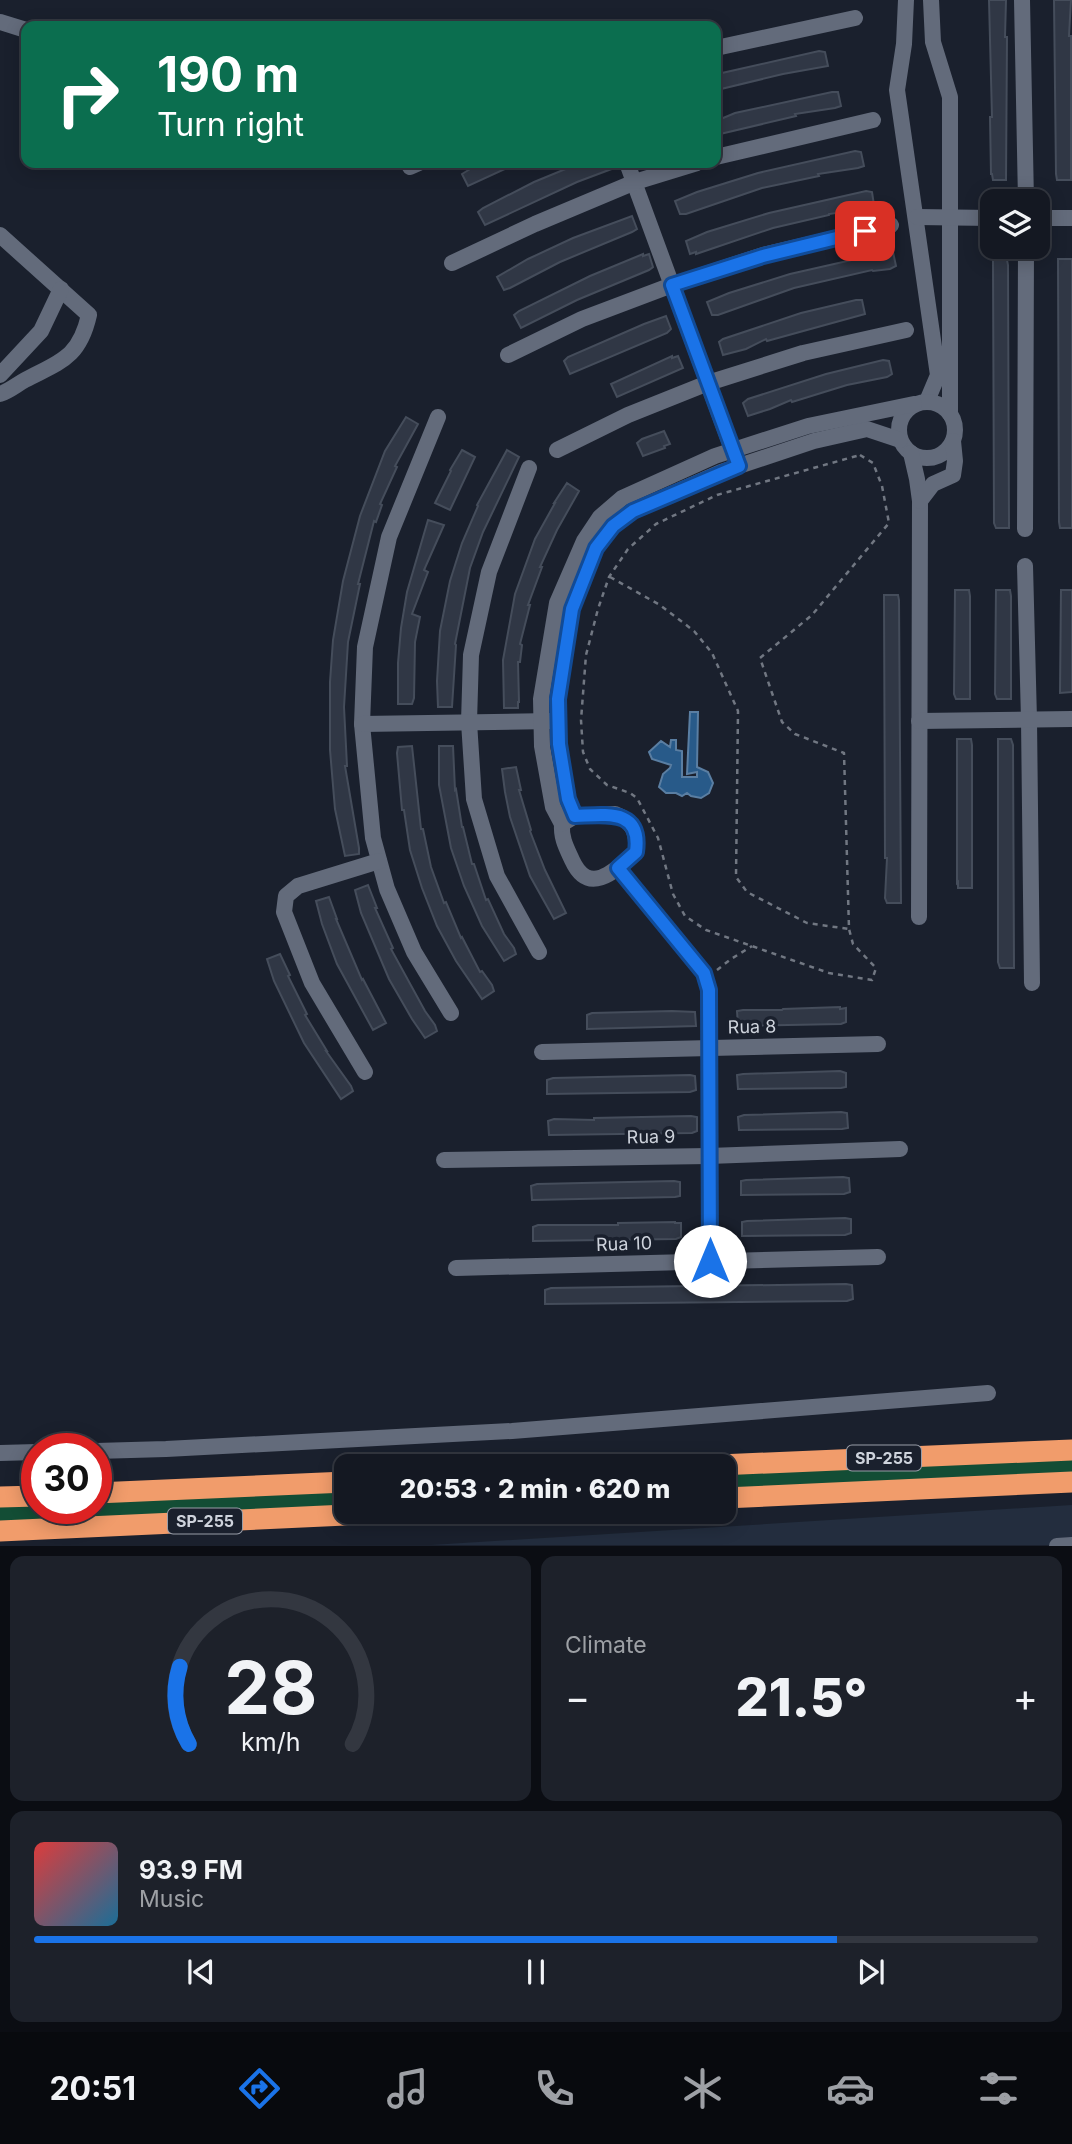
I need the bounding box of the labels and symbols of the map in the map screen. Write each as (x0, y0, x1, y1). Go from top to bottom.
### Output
pin (835, 201, 895, 261)
street label: Rua 8 (728, 1016, 776, 1037)
street label: Rua 9 (627, 1126, 675, 1147)
position arrow (673, 1224, 747, 1298)
street label: Rua 10 (596, 1232, 652, 1255)
speed limit sign: 30 (21, 1433, 112, 1524)
road number: SP-255 (847, 1446, 921, 1470)
road number: SP-255 (168, 1508, 242, 1534)

